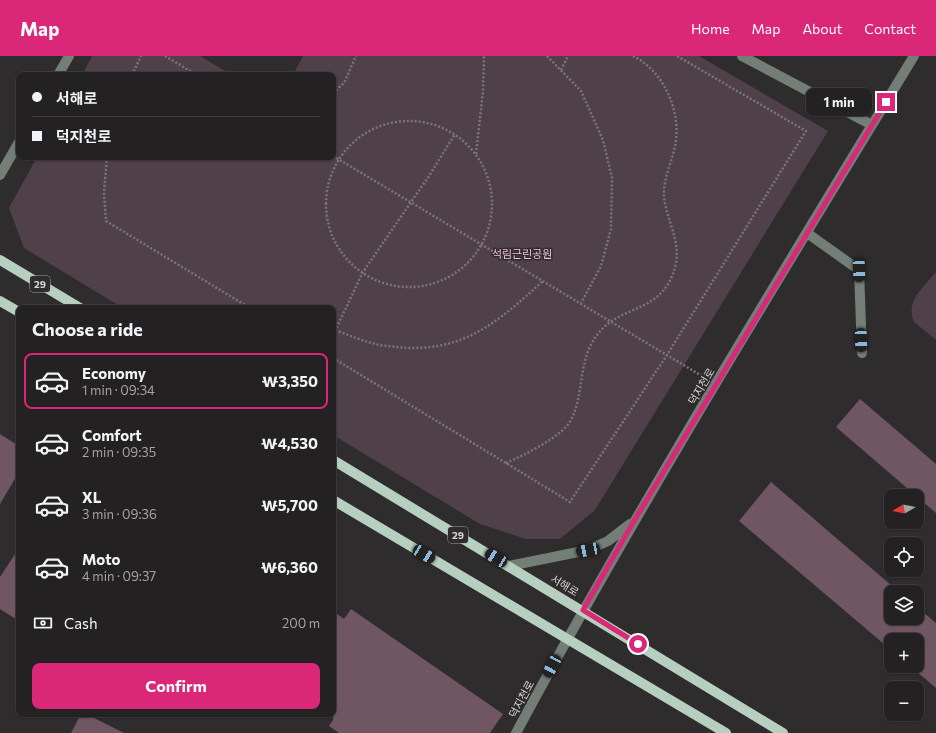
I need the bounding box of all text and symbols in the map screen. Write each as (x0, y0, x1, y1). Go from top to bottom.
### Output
text: Map (20, 17, 59, 40)
text: Home (691, 20, 730, 37)
text: Map (752, 20, 780, 37)
text: About (802, 20, 842, 37)
text: Contact (864, 20, 916, 37)
callout: 1 min (806, 88, 872, 116)
text: 서해로 (56, 89, 97, 107)
route end (877, 93, 895, 111)
text: 1 min (824, 94, 854, 110)
text: 덕지천로 (56, 127, 111, 145)
park label: 석림근린공원 (492, 247, 552, 260)
car (853, 258, 865, 282)
road number: 29 (30, 276, 50, 292)
text: Choose a ride (32, 318, 143, 340)
car (855, 328, 867, 352)
icon: car (34, 363, 70, 399)
text: Economy (82, 364, 146, 382)
street label: 덕지천로 (685, 365, 717, 407)
text: ₩3,350 (262, 372, 318, 390)
text: 1 min · 09:34 (82, 382, 155, 398)
icon: car (34, 425, 70, 461)
text: Comfort (82, 426, 142, 444)
text: ₩4,530 (261, 434, 318, 452)
text: 2 min · 09:35 (82, 444, 156, 460)
icon: car (34, 487, 70, 523)
text: XL (82, 488, 101, 506)
north arrow (884, 489, 924, 529)
map controls (884, 489, 924, 721)
text: ₩5,700 (262, 496, 318, 514)
text: 3 min · 09:36 (82, 506, 157, 522)
road number: 29 (448, 527, 468, 543)
button: locate (884, 537, 924, 577)
car (575, 542, 601, 558)
car (411, 543, 437, 565)
car (483, 547, 509, 569)
icon: car (34, 549, 70, 585)
text: Moto (82, 550, 121, 568)
text: ₩6,360 (261, 558, 318, 576)
text: 4 min · 09:37 (82, 568, 156, 584)
street label: 서해로 (549, 572, 581, 598)
button: layers (884, 585, 924, 625)
icon: cash (32, 612, 54, 634)
text: Cash (64, 614, 98, 632)
text: 200 m (282, 615, 320, 631)
button: + (884, 633, 924, 673)
route start (629, 635, 647, 653)
car (541, 653, 563, 679)
button: Confirm (32, 663, 320, 709)
street label: 덕지천로 (506, 678, 536, 720)
button: − (884, 681, 924, 721)

